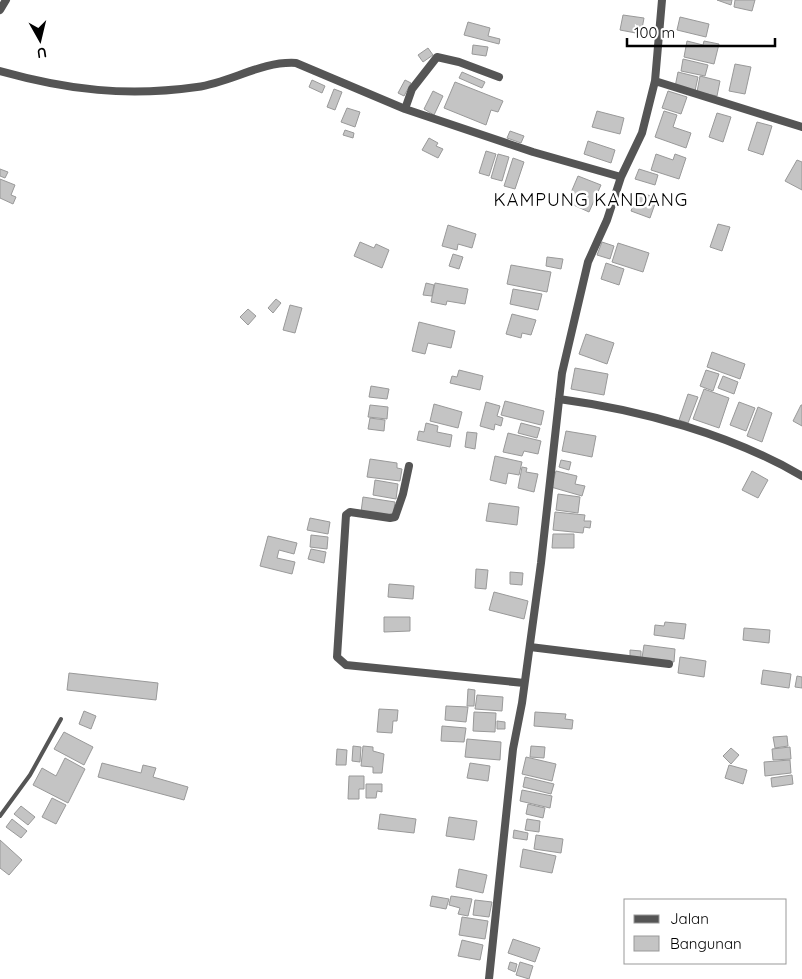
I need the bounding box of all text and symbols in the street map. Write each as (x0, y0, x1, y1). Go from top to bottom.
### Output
north arrow (15, 15, 65, 65)
scale bar (627, 15, 774, 47)
text: 100 m (634, 23, 675, 42)
text: U (36, 43, 48, 62)
district label: KAMPUNG KANDANG (494, 188, 688, 211)
legend (624, 899, 787, 964)
text: Jalan (670, 909, 709, 928)
text: Bangunan (670, 934, 742, 953)

